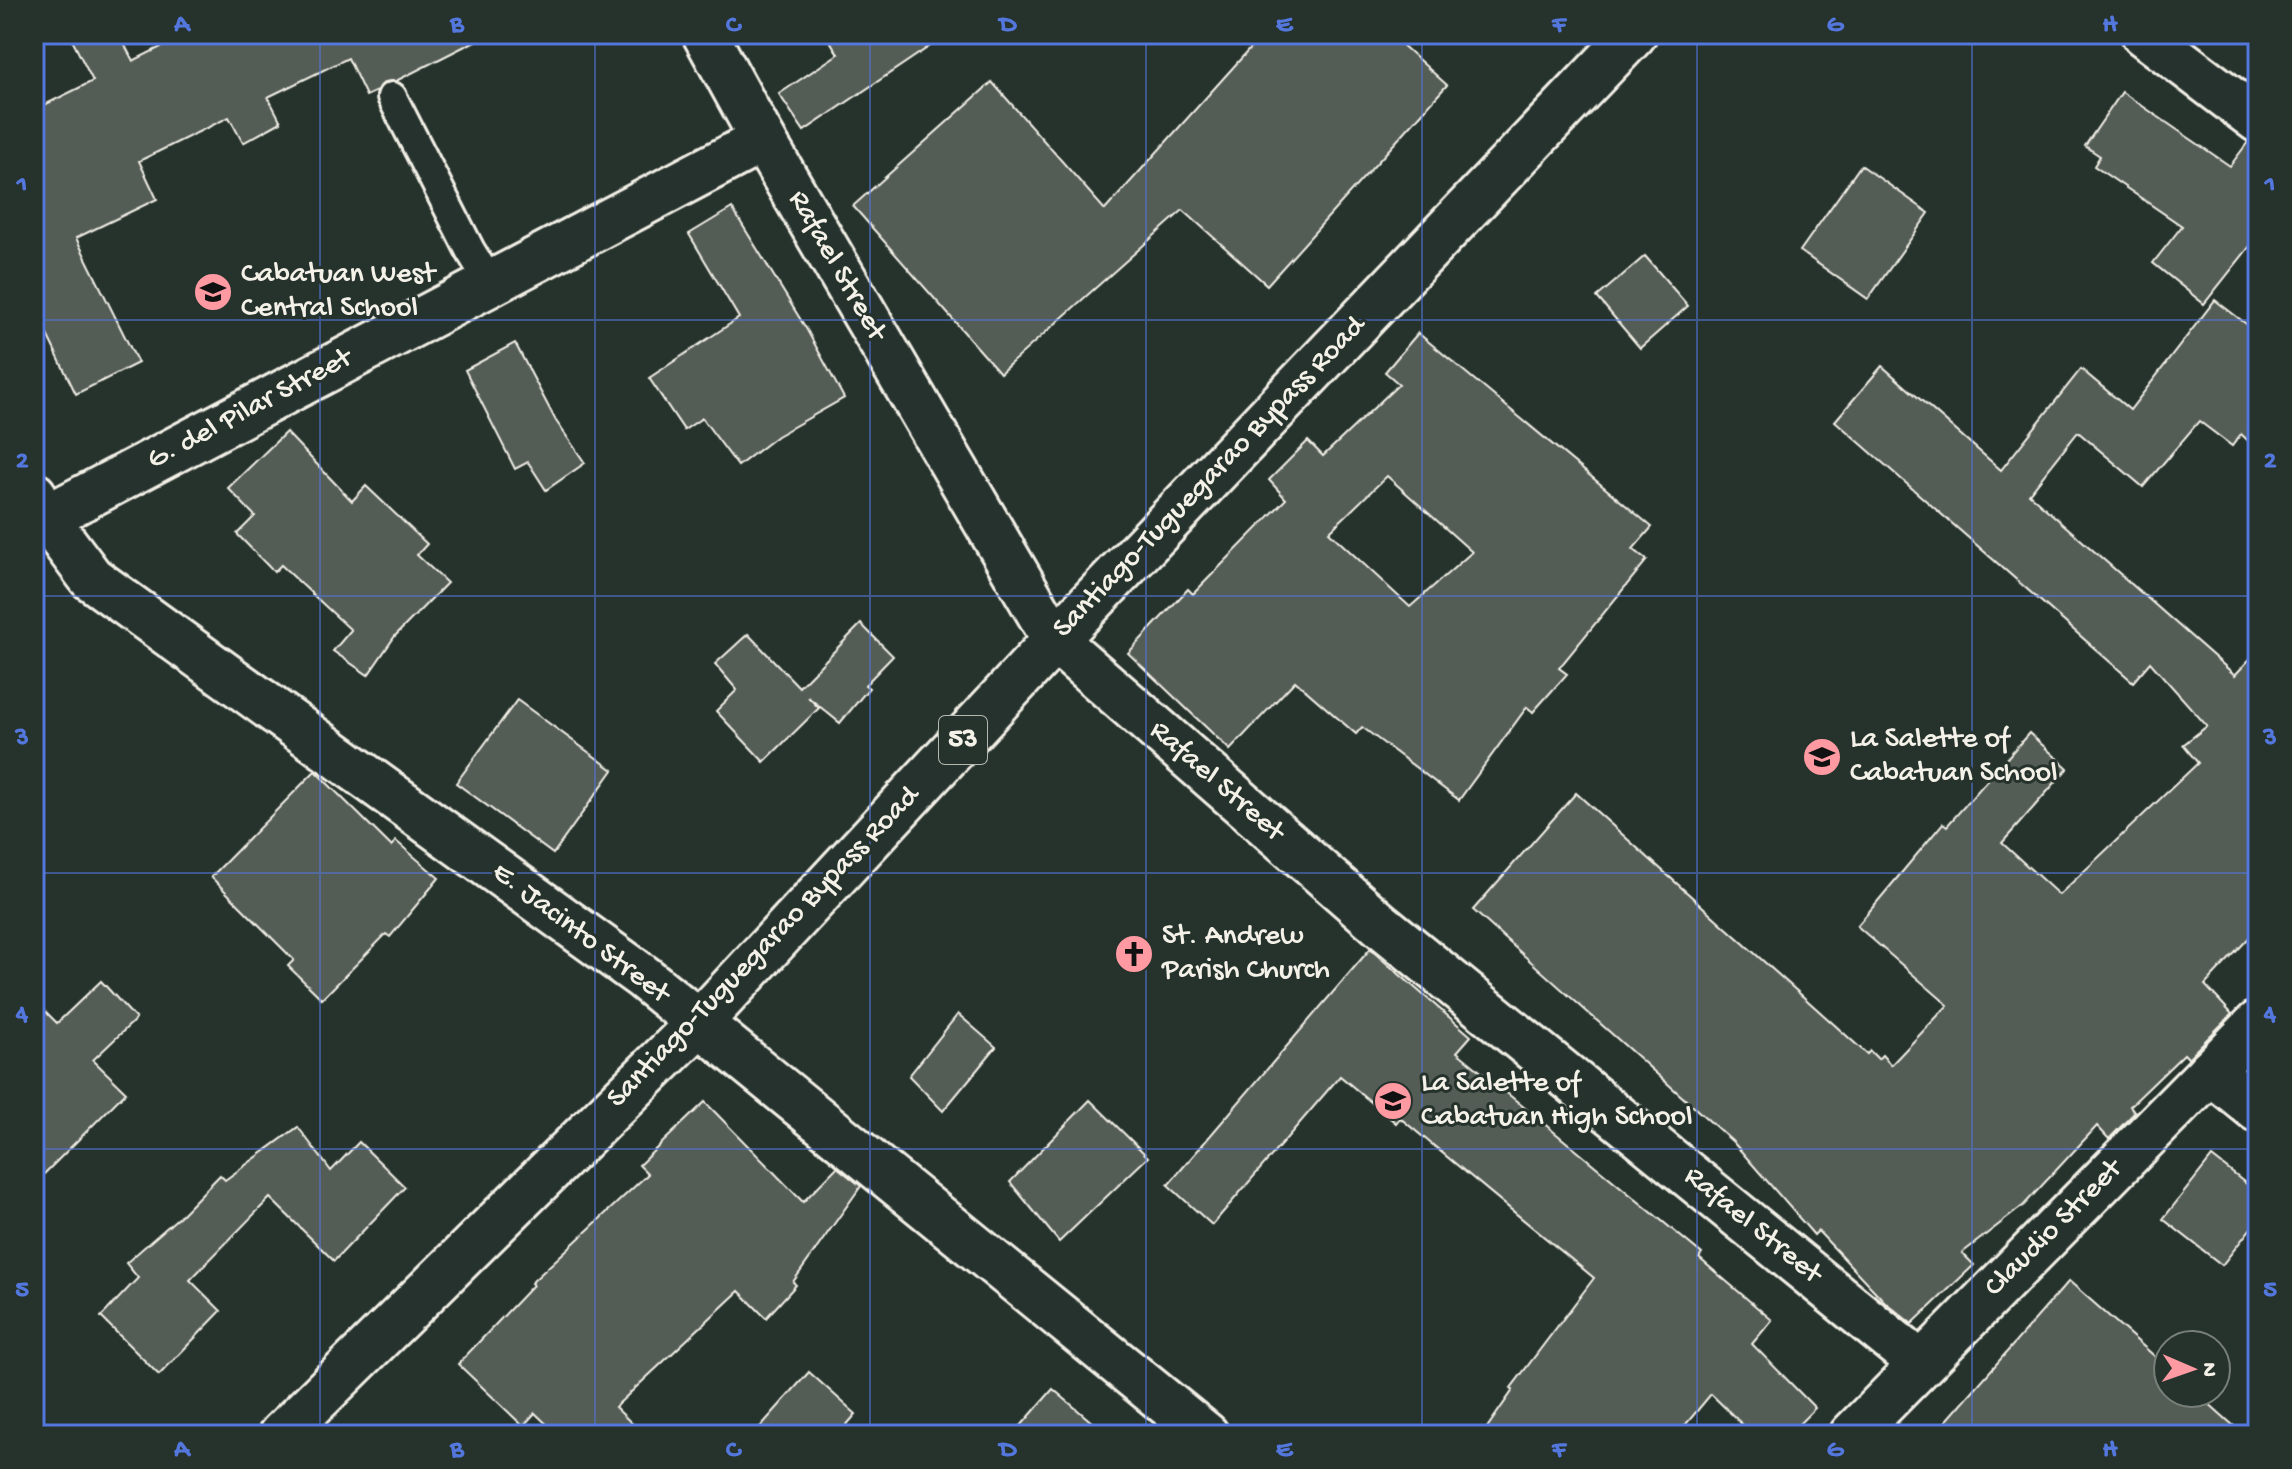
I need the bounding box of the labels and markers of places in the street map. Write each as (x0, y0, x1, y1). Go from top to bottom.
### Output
place label: Cabatuan West Central School (241, 258, 438, 327)
school or university icon: Cabatuan West Central School (192, 271, 234, 313)
place label: La Salette of Cabatuan School (1850, 723, 2058, 792)
school or university icon: La Salette of Cabatuan School (1801, 736, 1843, 778)
place label: St. Andrew Parish Church (1161, 920, 1330, 989)
church icon: St. Andrew Parish Church (1113, 933, 1155, 975)
place label: La Salette of Cabatuan High School (1421, 1067, 1693, 1136)
school or university icon: La Salette of Cabatuan High School (1372, 1080, 1414, 1122)

